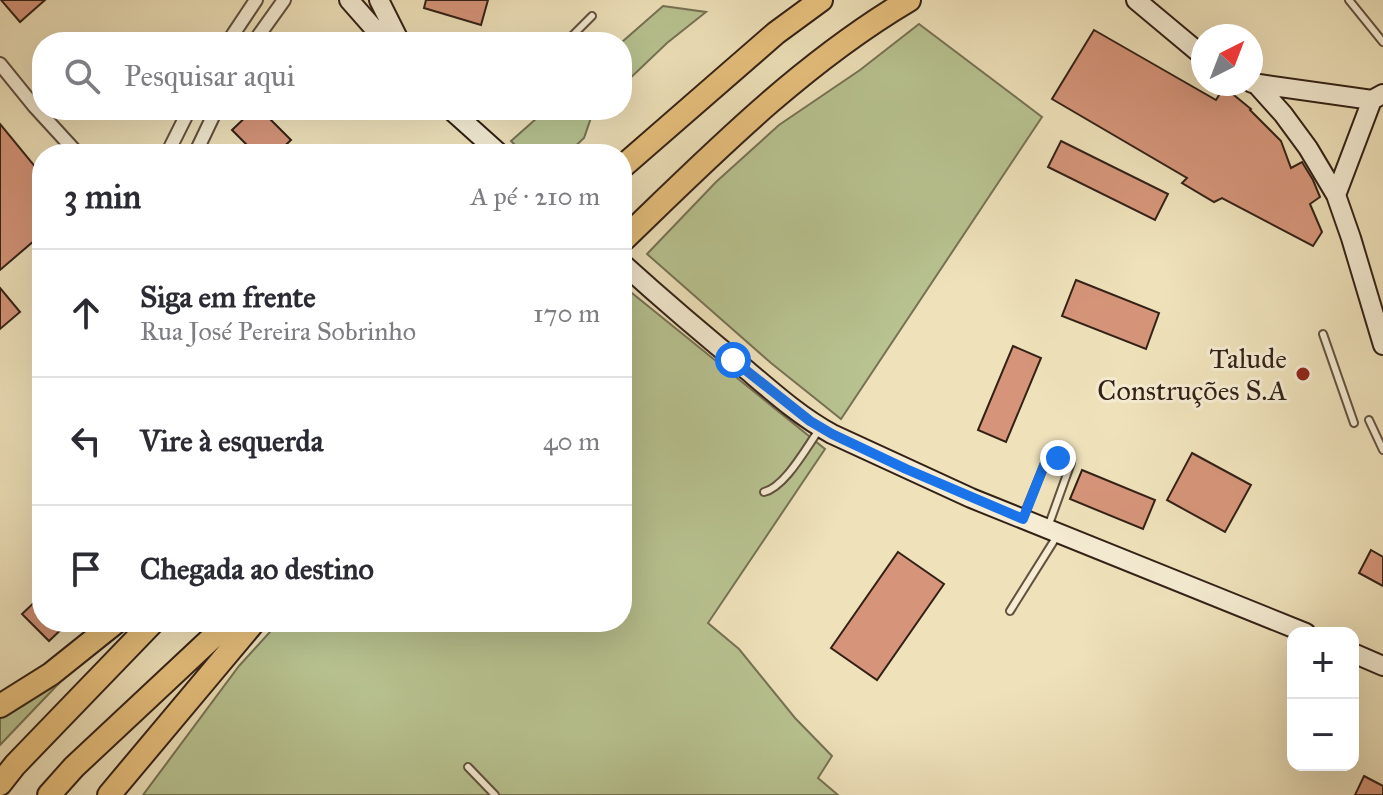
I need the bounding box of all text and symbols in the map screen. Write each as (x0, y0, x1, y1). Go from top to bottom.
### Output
north arrow (1191, 24, 1263, 96)
search box (32, 32, 632, 120)
icon: search (60, 54, 104, 98)
text: Pesquisar aqui (124, 58, 295, 94)
text: 3 min (64, 176, 141, 217)
text: A pé · 210 m (471, 180, 600, 212)
text: Siga em frente (140, 279, 316, 315)
icon: ahead (64, 291, 108, 335)
text: 170 m (533, 297, 600, 329)
text: Rua José Pereira Sobrinho (140, 315, 416, 347)
place label: Talude Construções S.A (1097, 341, 1287, 408)
route start (715, 342, 751, 378)
marker: Talude Construções S.A (1294, 365, 1312, 383)
icon: left (64, 419, 108, 463)
text: Vire à esquerda (140, 423, 323, 459)
text: 40 m (543, 425, 600, 457)
route end (1040, 440, 1076, 476)
icon: arrive (64, 547, 108, 591)
text: Chegada ao destino (140, 551, 374, 587)
map controls (1287, 627, 1359, 771)
button: + (1287, 627, 1359, 699)
button: − (1287, 699, 1359, 771)

